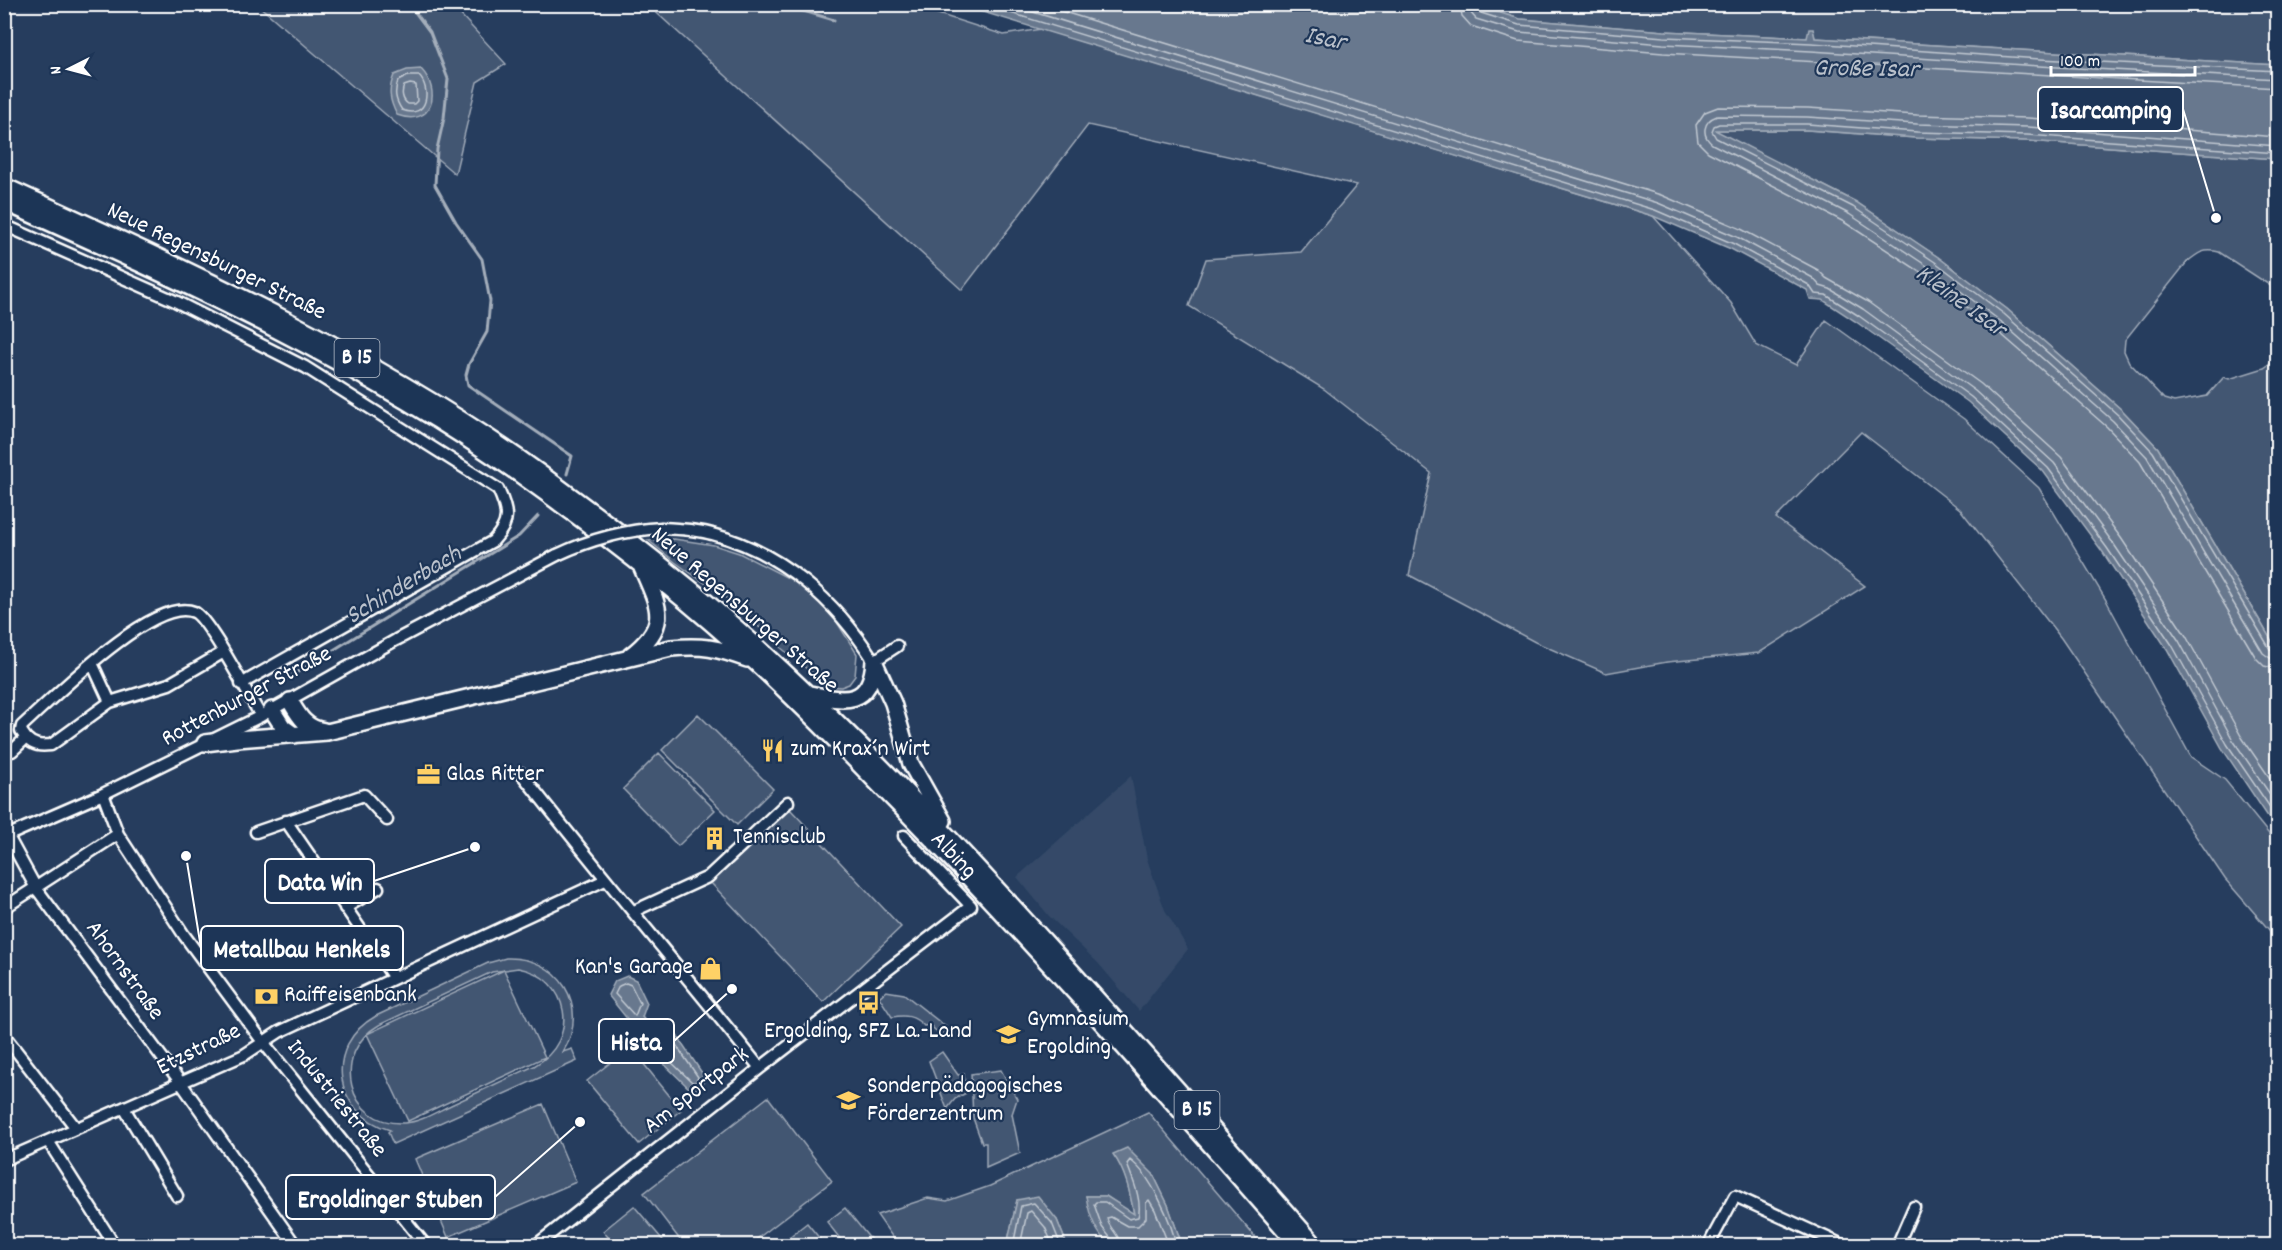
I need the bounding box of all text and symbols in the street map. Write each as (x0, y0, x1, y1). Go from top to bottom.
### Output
water label: Isar (1301, 18, 1352, 63)
north arrow (39, 39, 99, 99)
scale bar (2051, 39, 2195, 77)
text: 100 m (2060, 50, 2100, 75)
water label: Große Isar (1813, 51, 1922, 89)
text: N (45, 65, 68, 75)
callout: Isarcamping (2038, 87, 2183, 131)
text: Isarcamping (2050, 94, 2172, 131)
street label: Neue Regensburger Straße (101, 194, 331, 330)
water label: Kleine Isar (1907, 256, 2016, 350)
road number: B 15 (334, 339, 380, 377)
street label: Neue Regensburger Straße (642, 519, 846, 703)
water label: Schinderbach (339, 536, 470, 635)
street label: Rottenburger Straße (156, 638, 338, 756)
place label: zum Krax´n Wirt (790, 733, 930, 767)
restaurant icon: zum Krax´n Wirt (759, 737, 785, 763)
place label: Glas Ritter (446, 758, 544, 792)
office icon: Glas Ritter (415, 762, 441, 788)
place label: Tennisclub (733, 821, 826, 855)
street label: Albing (922, 824, 984, 888)
building icon: Tennisclub (702, 825, 728, 851)
callout: Data Win (265, 859, 374, 903)
text: Data Win (277, 866, 363, 903)
street label: Ahornstraße (76, 914, 172, 1028)
callout: Metallbau Henkels (201, 926, 403, 970)
text: Metallbau Henkels (213, 933, 391, 970)
place label: Kan's Garage (575, 951, 693, 985)
shop icon: Kan's Garage (698, 955, 724, 981)
place label: Raiffeisenbank (284, 979, 417, 1013)
bank icon: Raiffeisenbank (253, 983, 279, 1009)
bus stop icon: Ergolding, SFZ La.-Land (855, 989, 881, 1015)
place label: Gymnasium Ergolding (1027, 1003, 1129, 1065)
street label: Etzstraße (151, 1015, 247, 1085)
place label: Ergolding, SFZ La.-Land (764, 1015, 972, 1049)
callout: Hista (599, 1019, 674, 1063)
school or university icon: Gymnasium Ergolding (996, 1021, 1022, 1047)
text: Hista (611, 1026, 662, 1063)
street label: Industriestraße (277, 1032, 395, 1166)
street label: Am Sportpark (637, 1039, 757, 1143)
place label: Sonderpädagogisches Förderzentrum (867, 1070, 1063, 1132)
school or university icon: Sonderpädagogisches Förderzentrum (836, 1088, 862, 1114)
road number: B 15 (1174, 1091, 1220, 1129)
callout: Ergoldinger Stuben (286, 1175, 495, 1219)
text: Ergoldinger Stuben (298, 1183, 482, 1220)

